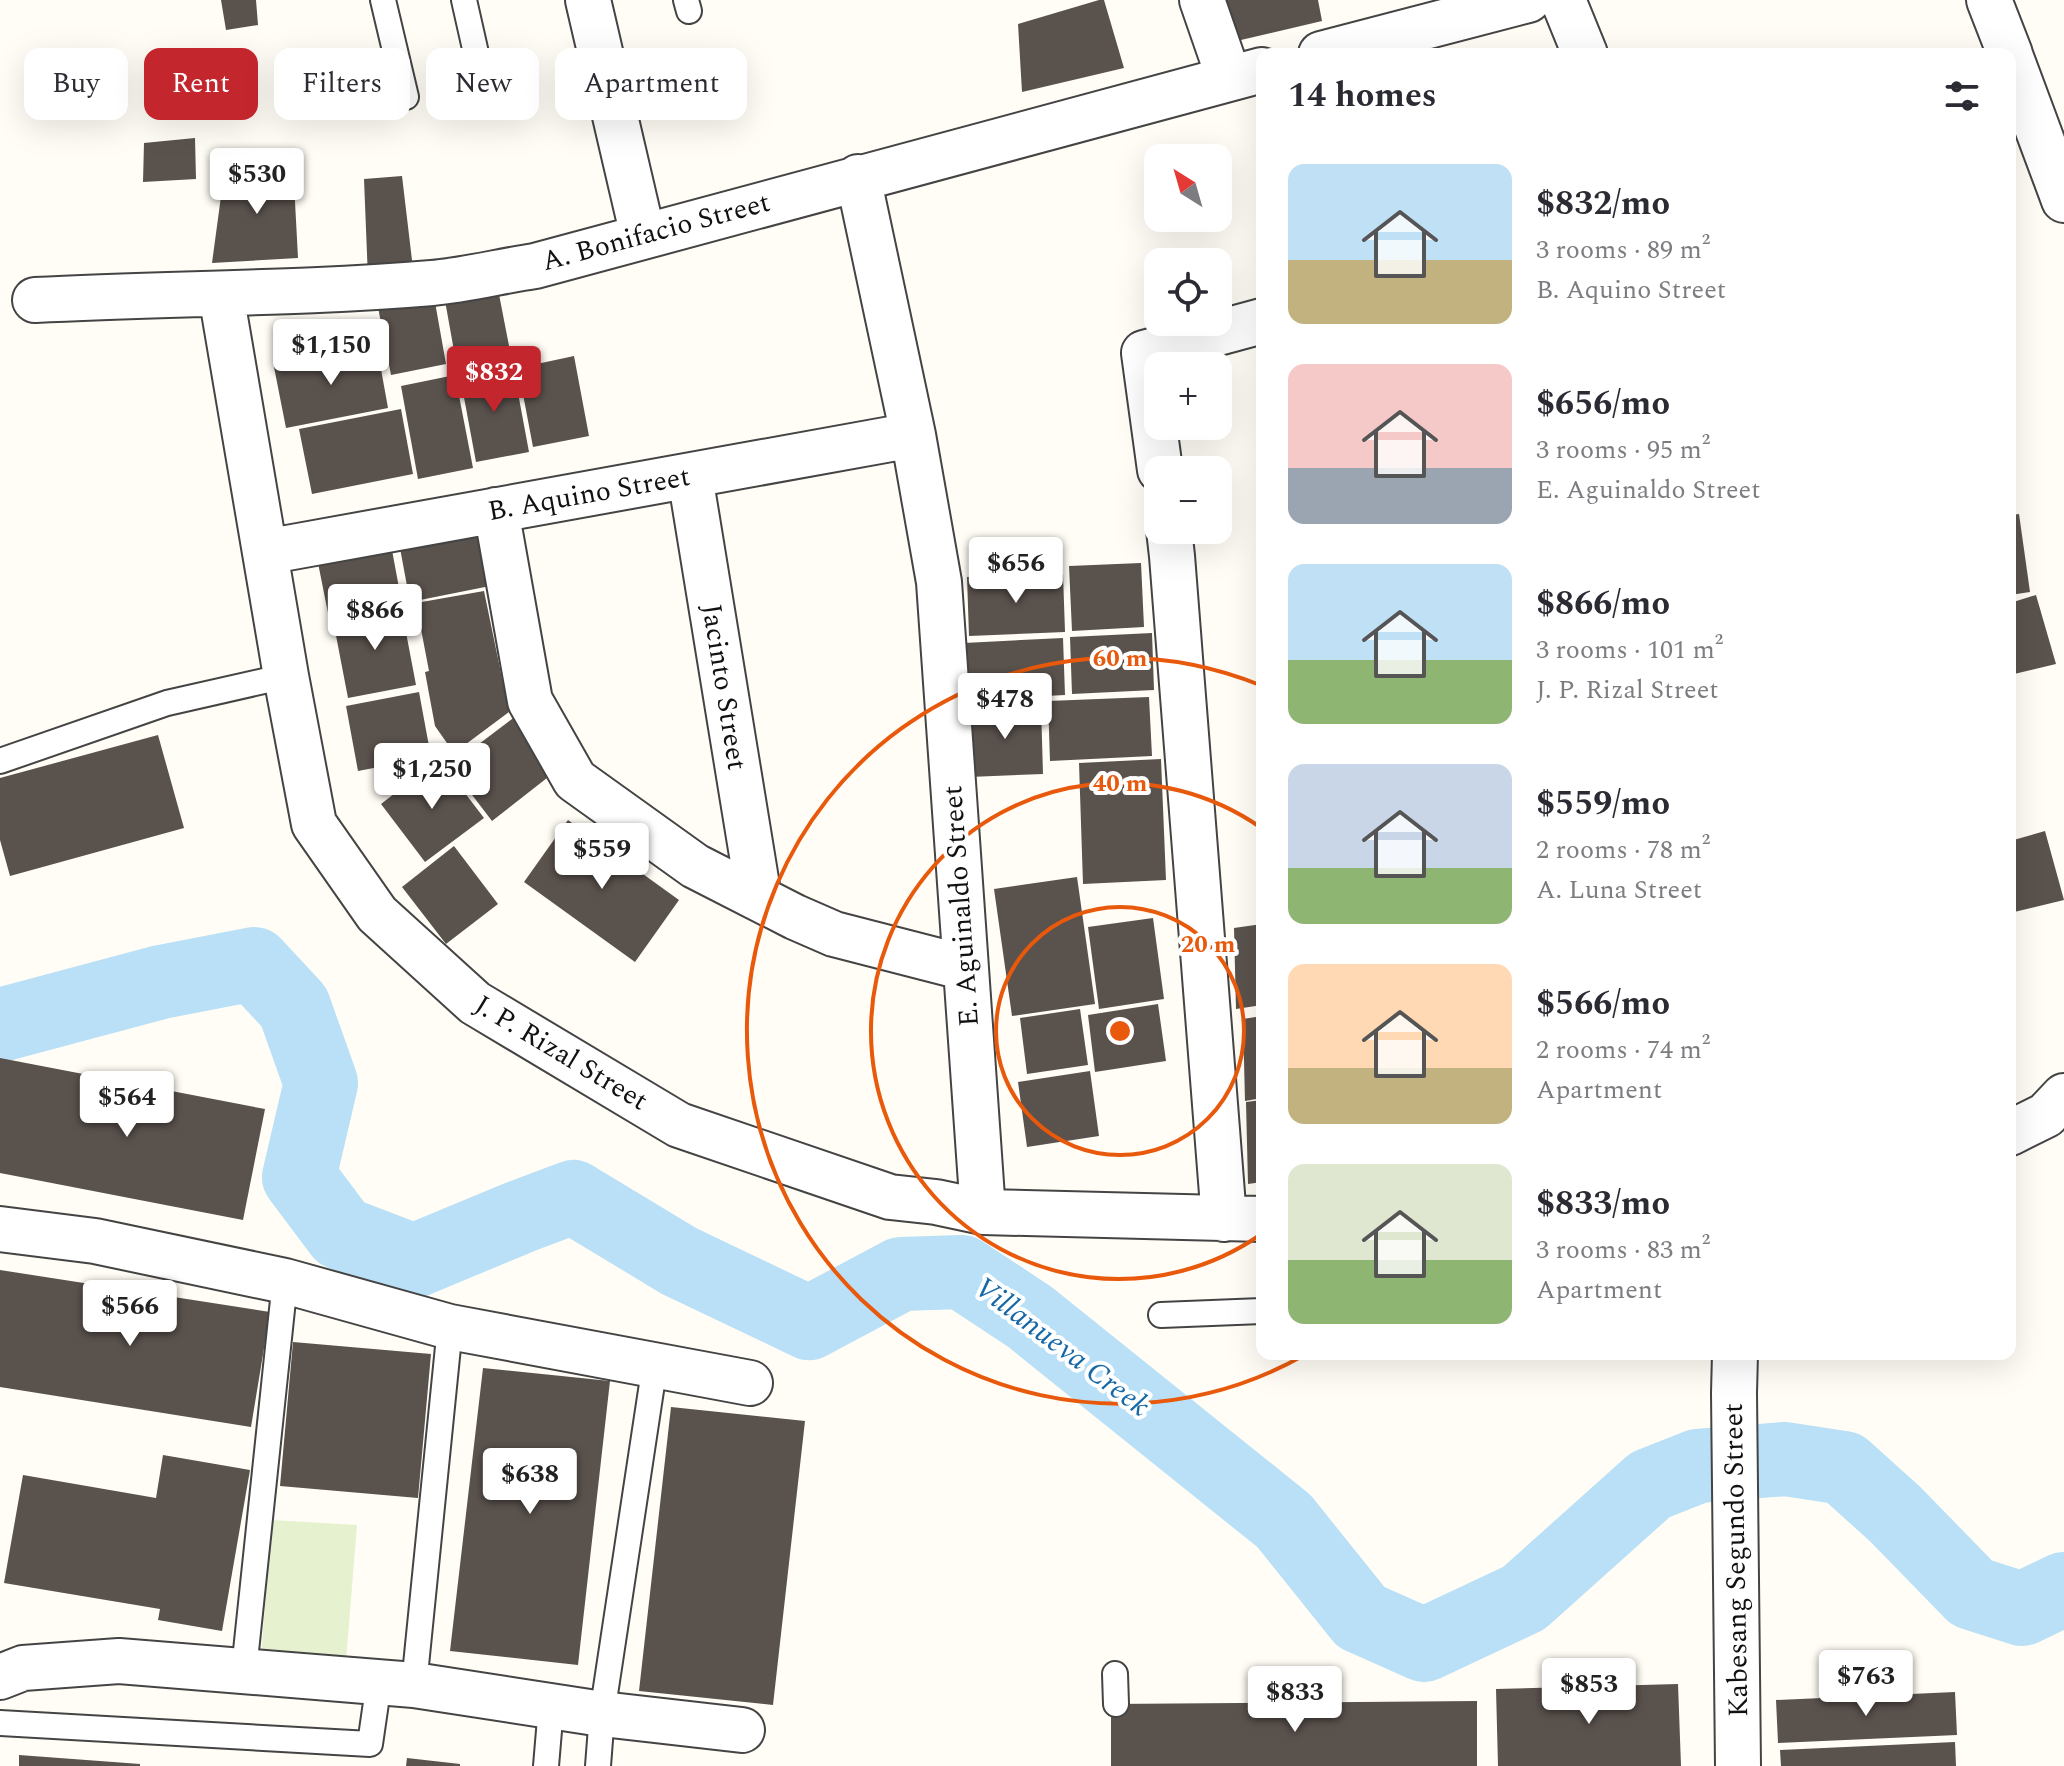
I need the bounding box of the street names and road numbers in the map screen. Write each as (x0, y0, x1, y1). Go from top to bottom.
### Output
street label: A. Bonifacio Street (537, 181, 775, 283)
street label: B. Aquino Street (485, 455, 694, 533)
street label: Jacinto Street (690, 601, 758, 773)
street label: E. Aguinaldo Street (931, 784, 991, 1028)
street label: J. P. Rizal Street (466, 984, 656, 1122)
street label: Kabesang Segundo Street (1712, 1402, 1760, 1717)

